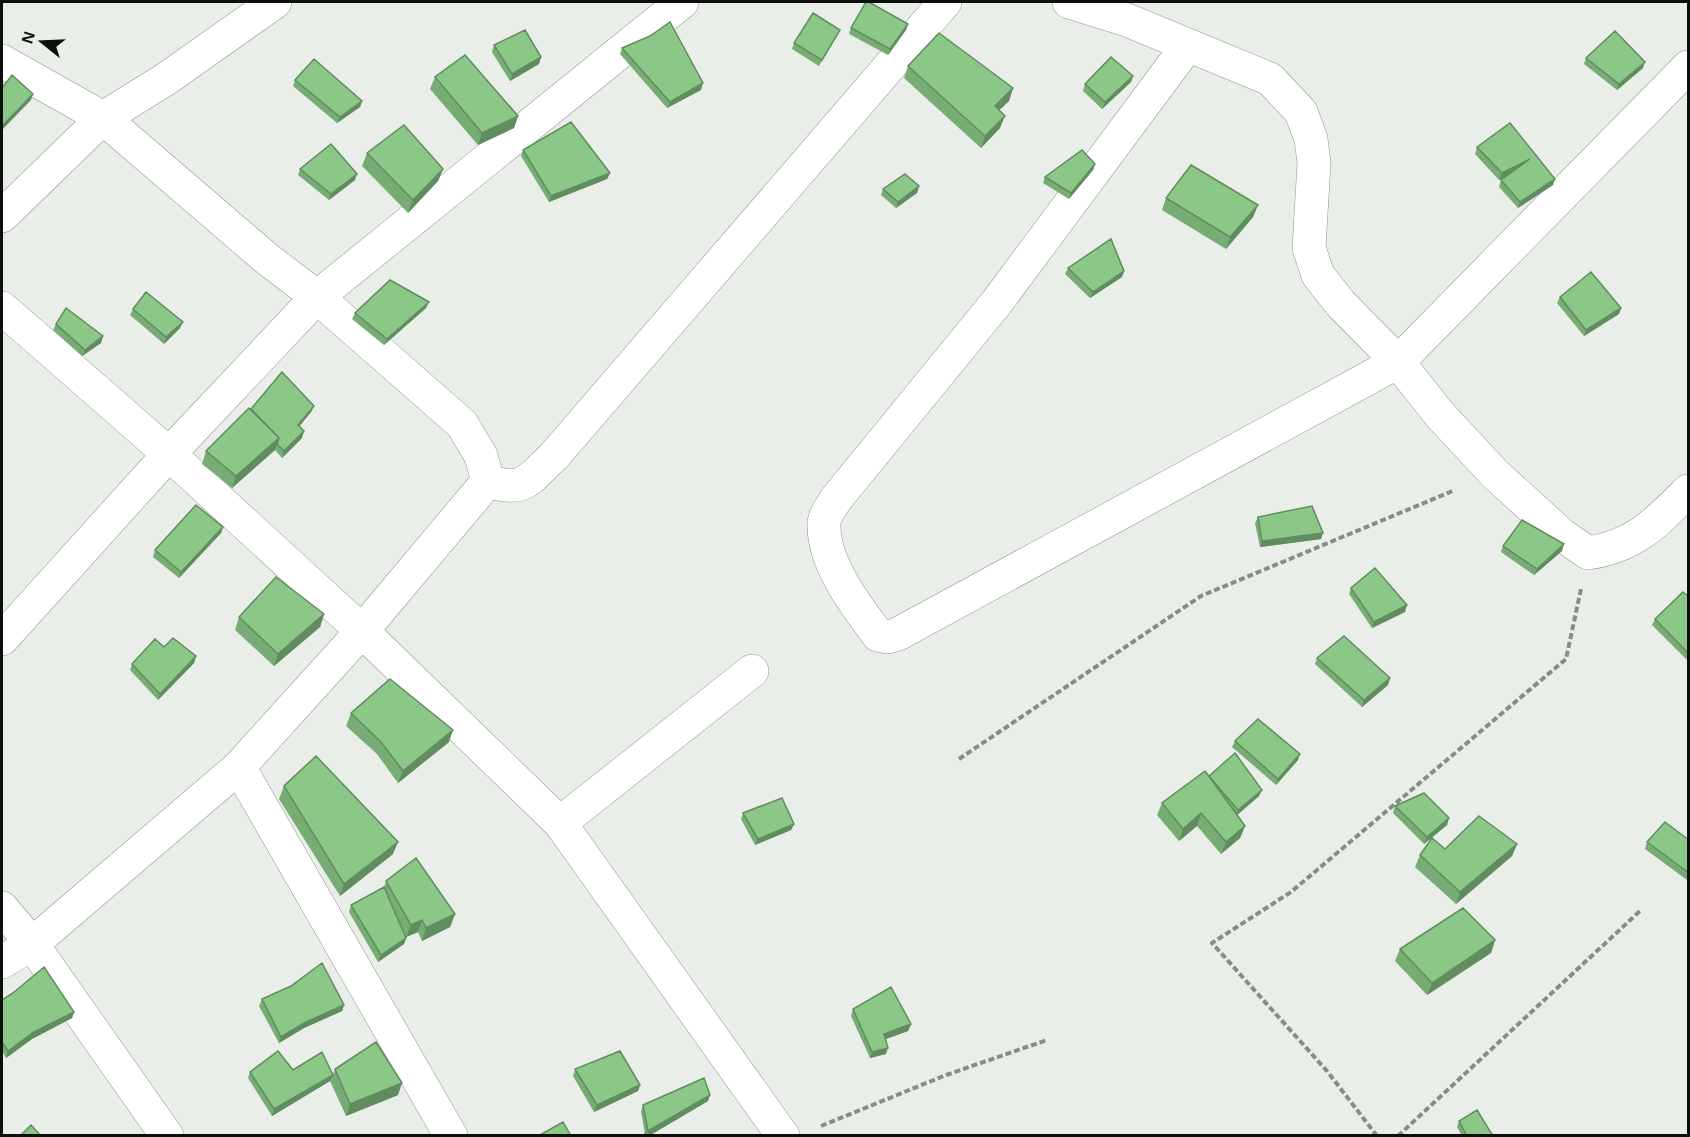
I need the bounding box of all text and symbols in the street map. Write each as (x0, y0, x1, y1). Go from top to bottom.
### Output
north arrow (12, 12, 72, 72)
text: N (18, 29, 38, 46)

